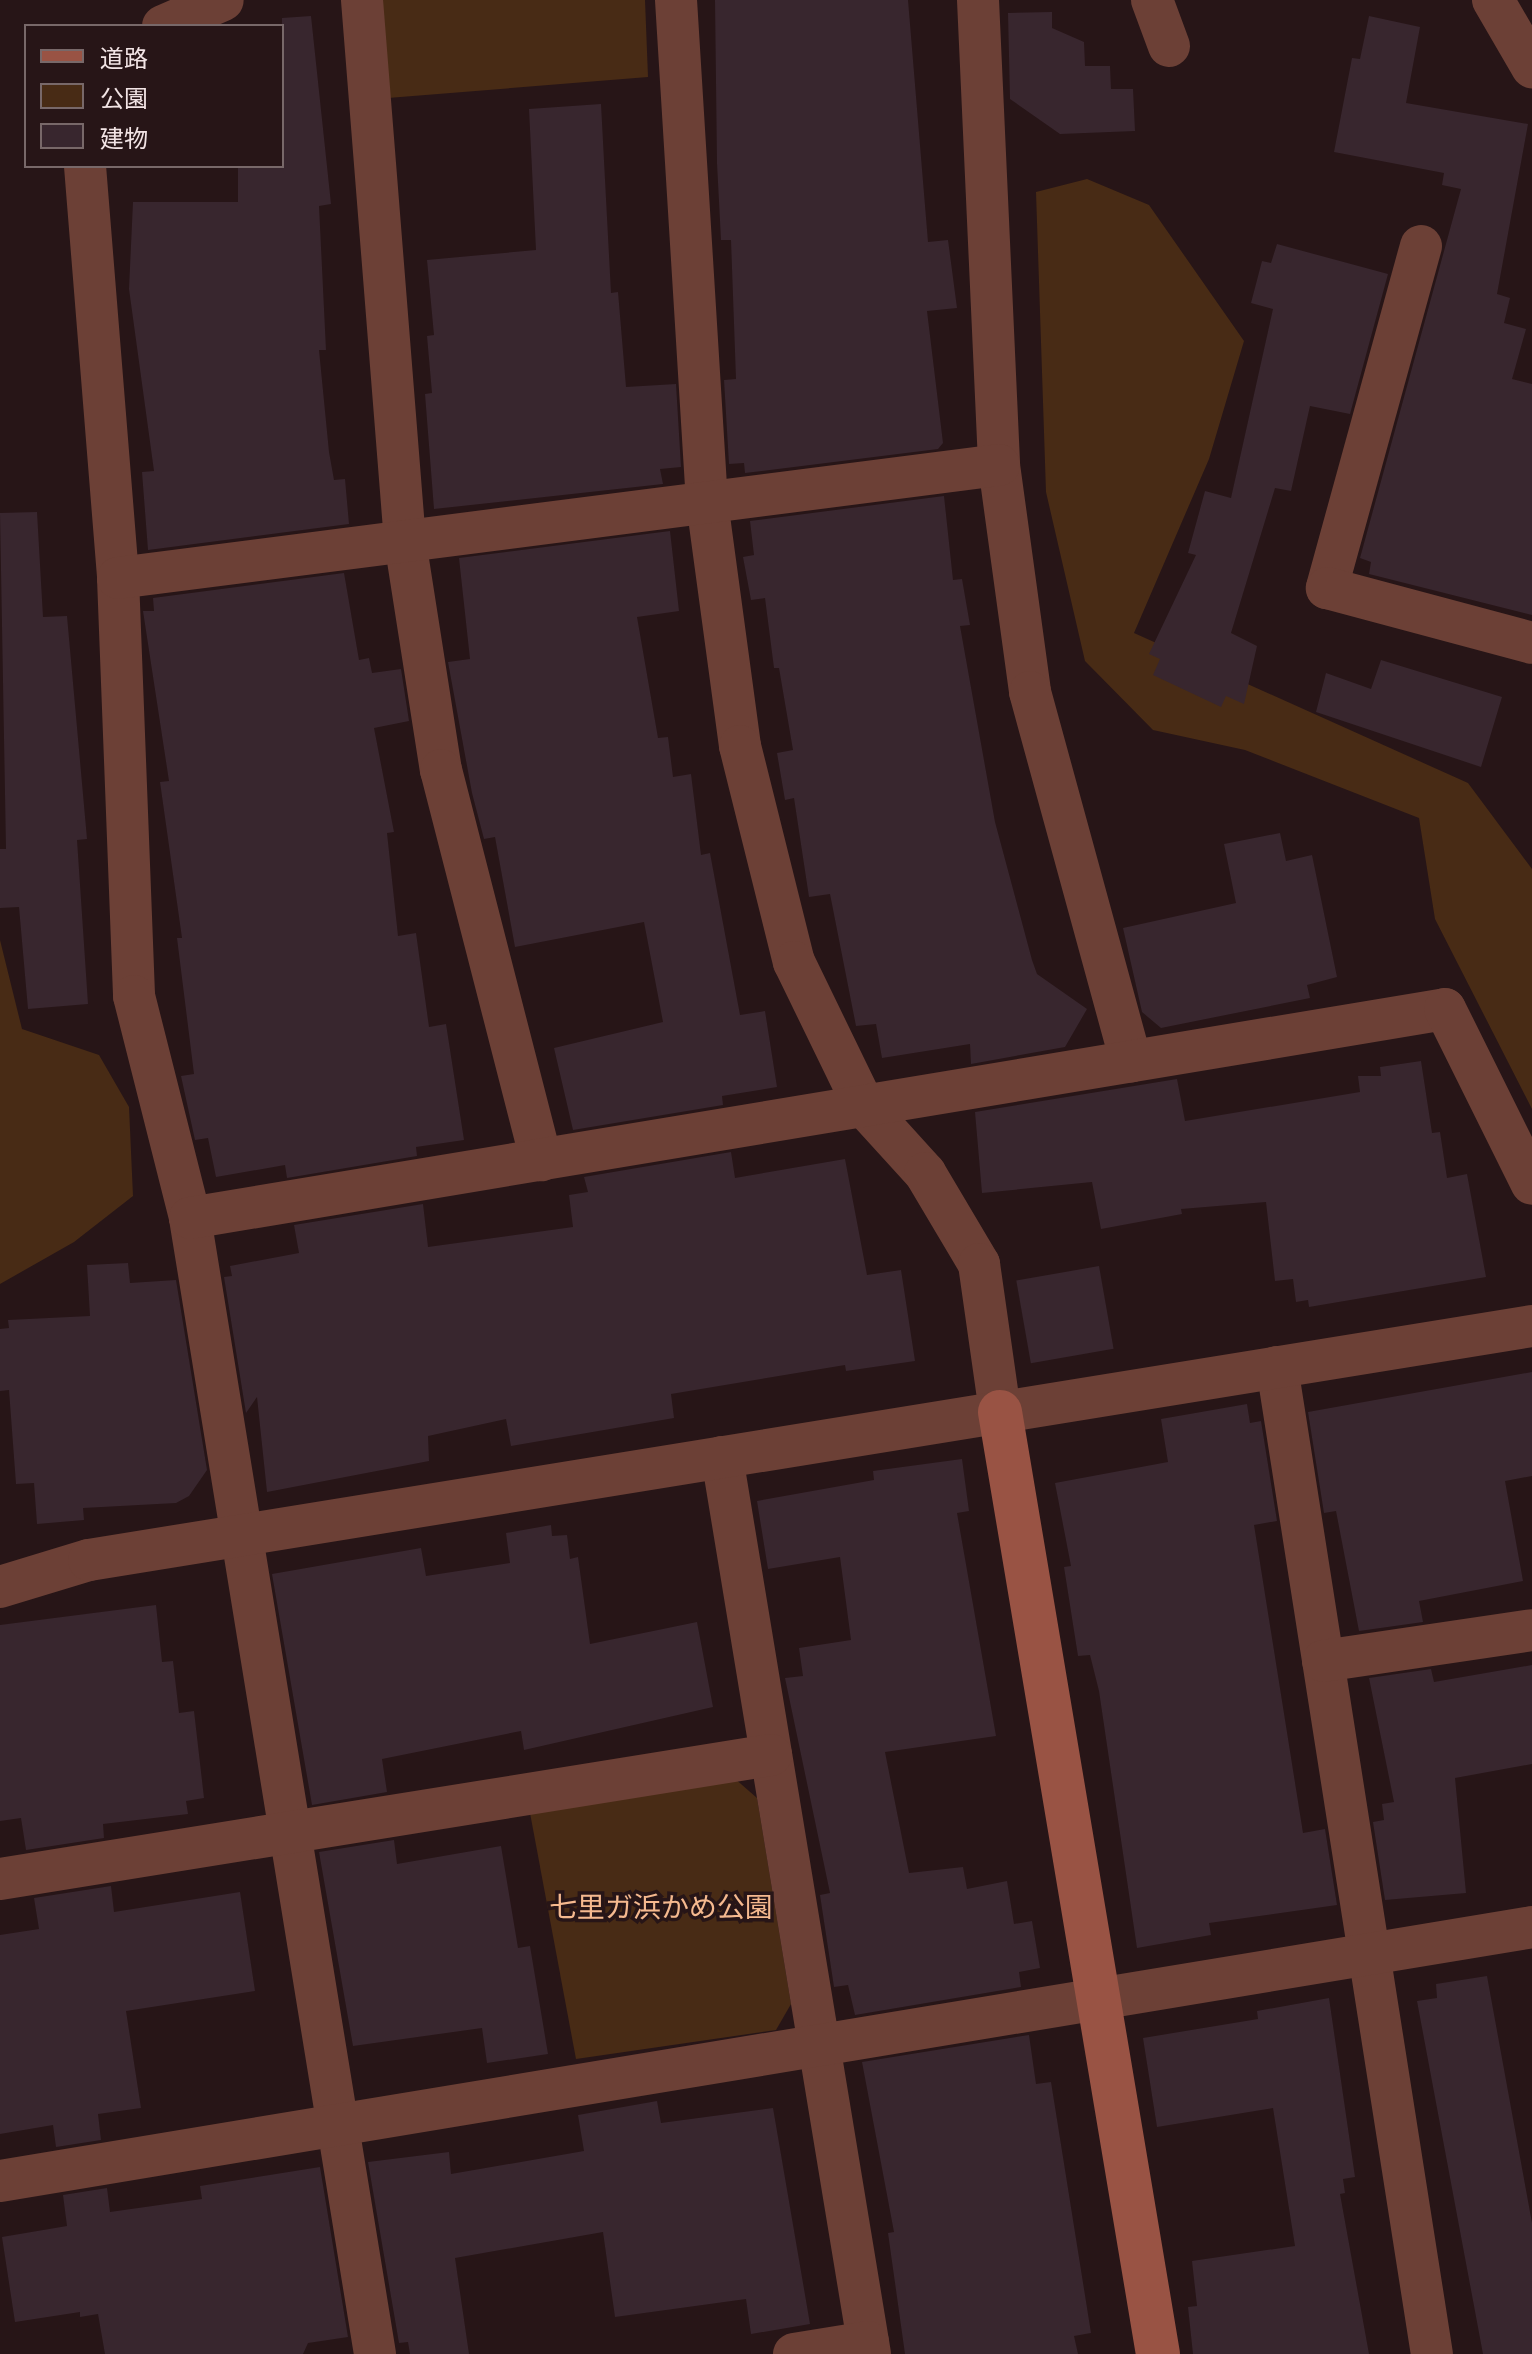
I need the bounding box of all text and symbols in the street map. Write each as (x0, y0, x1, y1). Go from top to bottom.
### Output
legend (24, 24, 284, 168)
text: 道路 (100, 45, 148, 73)
text: 公園 (100, 85, 148, 113)
text: 建物 (100, 125, 148, 153)
park label: 七里ガ浜かめ公園 (549, 1891, 773, 1925)

